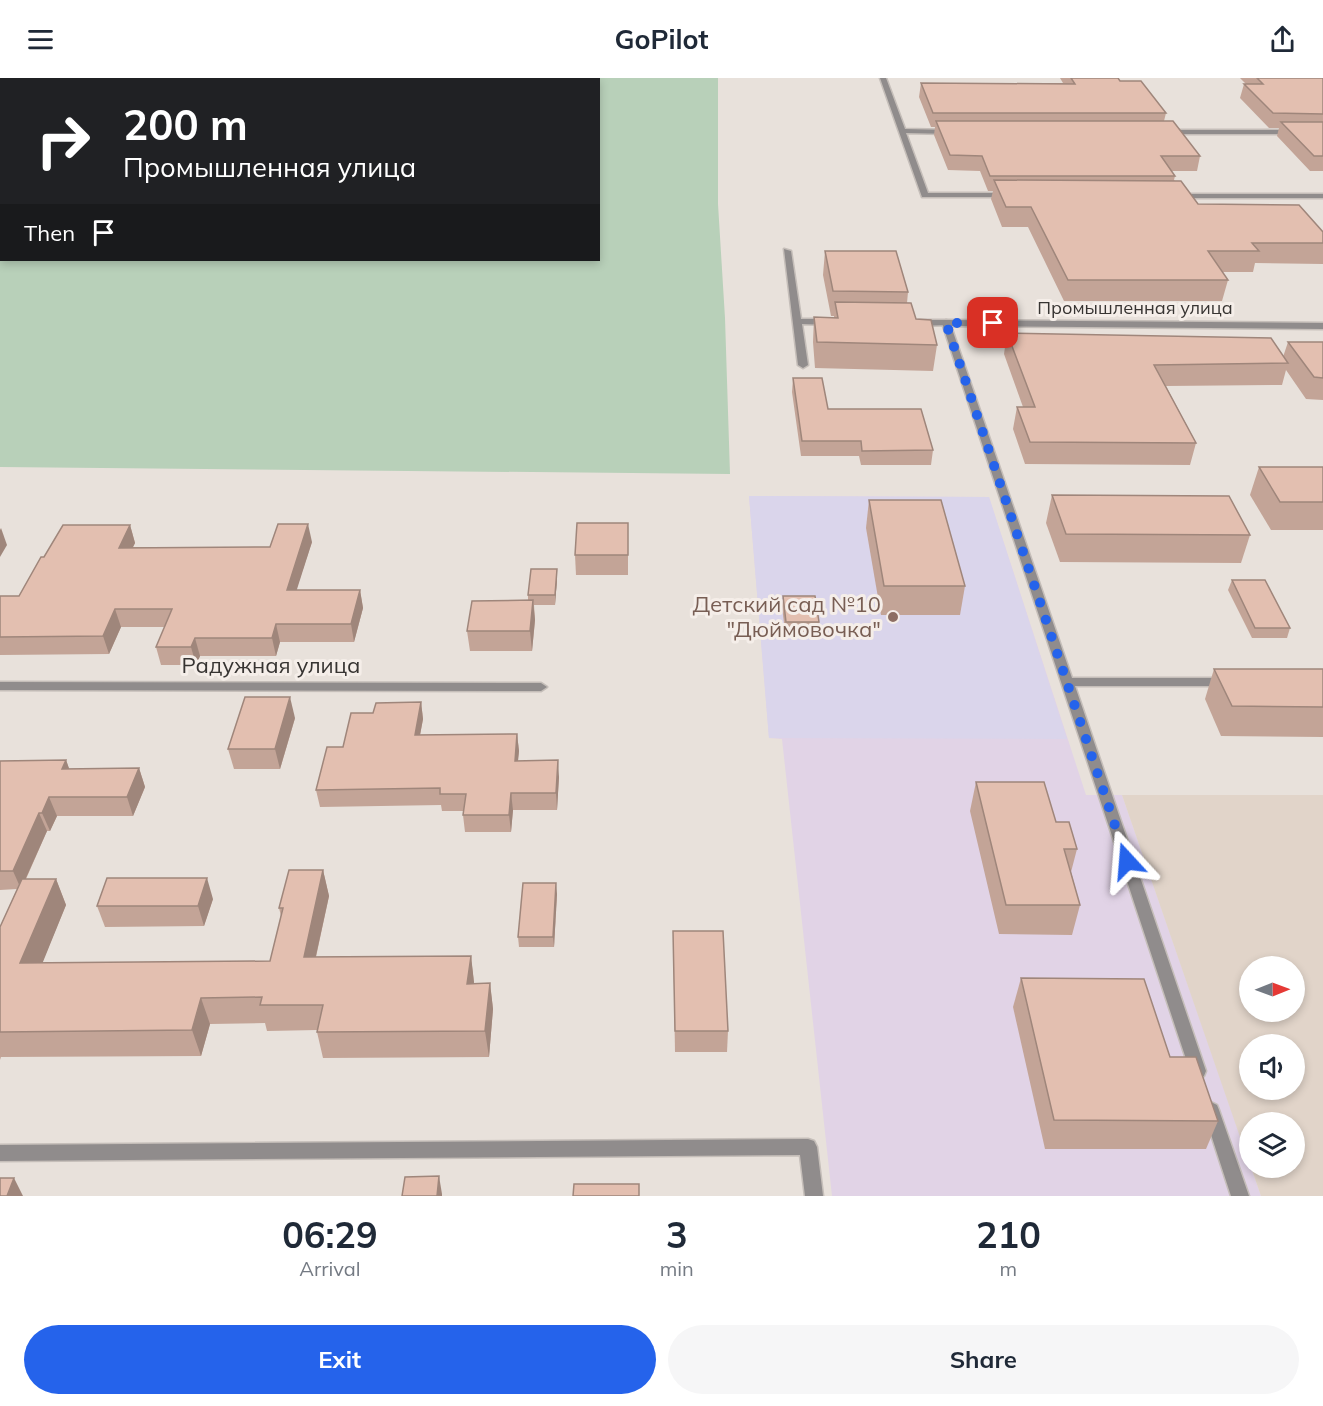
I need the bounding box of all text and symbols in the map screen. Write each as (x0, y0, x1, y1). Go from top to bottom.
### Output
text: GoPilot (614, 22, 709, 56)
icon: menu (24, 23, 57, 56)
icon: share (1266, 23, 1299, 56)
text: 200 m (123, 98, 248, 151)
icon: right (24, 102, 102, 180)
text: Промышленная улица (123, 150, 416, 184)
icon: arrive (87, 216, 120, 249)
text: Then (24, 219, 75, 247)
street label: Промышленная улица (1037, 296, 1233, 319)
pin (967, 297, 1018, 348)
icon: arrive (976, 306, 1009, 339)
place label: Детский сад №10 "Дюймовочка" (692, 590, 881, 643)
marker: Детский сад №10 "Дюймовочка" (886, 610, 900, 624)
street label: Радужная улица (181, 651, 361, 679)
position arrow (1095, 829, 1159, 893)
north arrow (1239, 956, 1305, 1022)
map controls (1239, 956, 1305, 1178)
button: sound (1239, 1034, 1305, 1100)
button: layers (1239, 1112, 1305, 1178)
text: 06:29 (282, 1212, 378, 1257)
text: 3 (666, 1212, 688, 1257)
text: 210 (976, 1212, 1041, 1257)
text: Arrival (299, 1256, 360, 1281)
text: min (660, 1256, 694, 1281)
text: m (1000, 1256, 1017, 1281)
button: Exit (24, 1325, 656, 1394)
button: Share (668, 1325, 1299, 1394)

